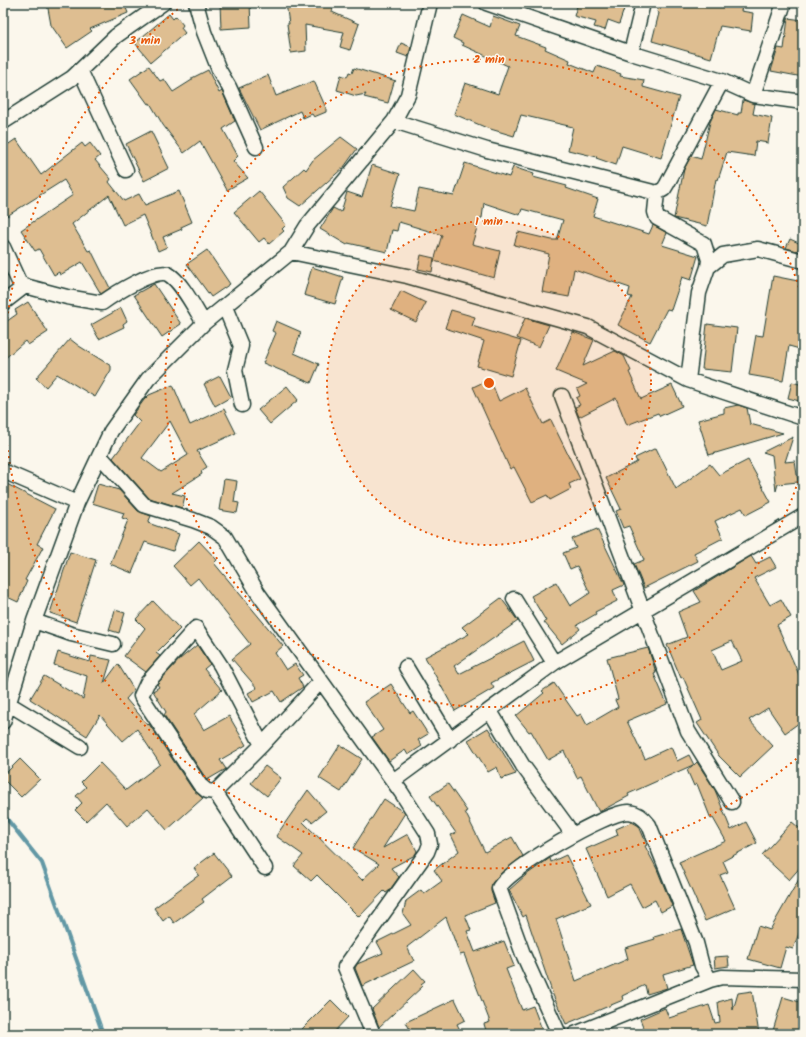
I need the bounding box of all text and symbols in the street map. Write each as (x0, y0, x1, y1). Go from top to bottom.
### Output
text: 3 min (129, 31, 161, 50)
text: 2 min (473, 50, 505, 69)
text: 1 min (475, 212, 503, 231)
centre of rings (482, 376, 496, 390)

